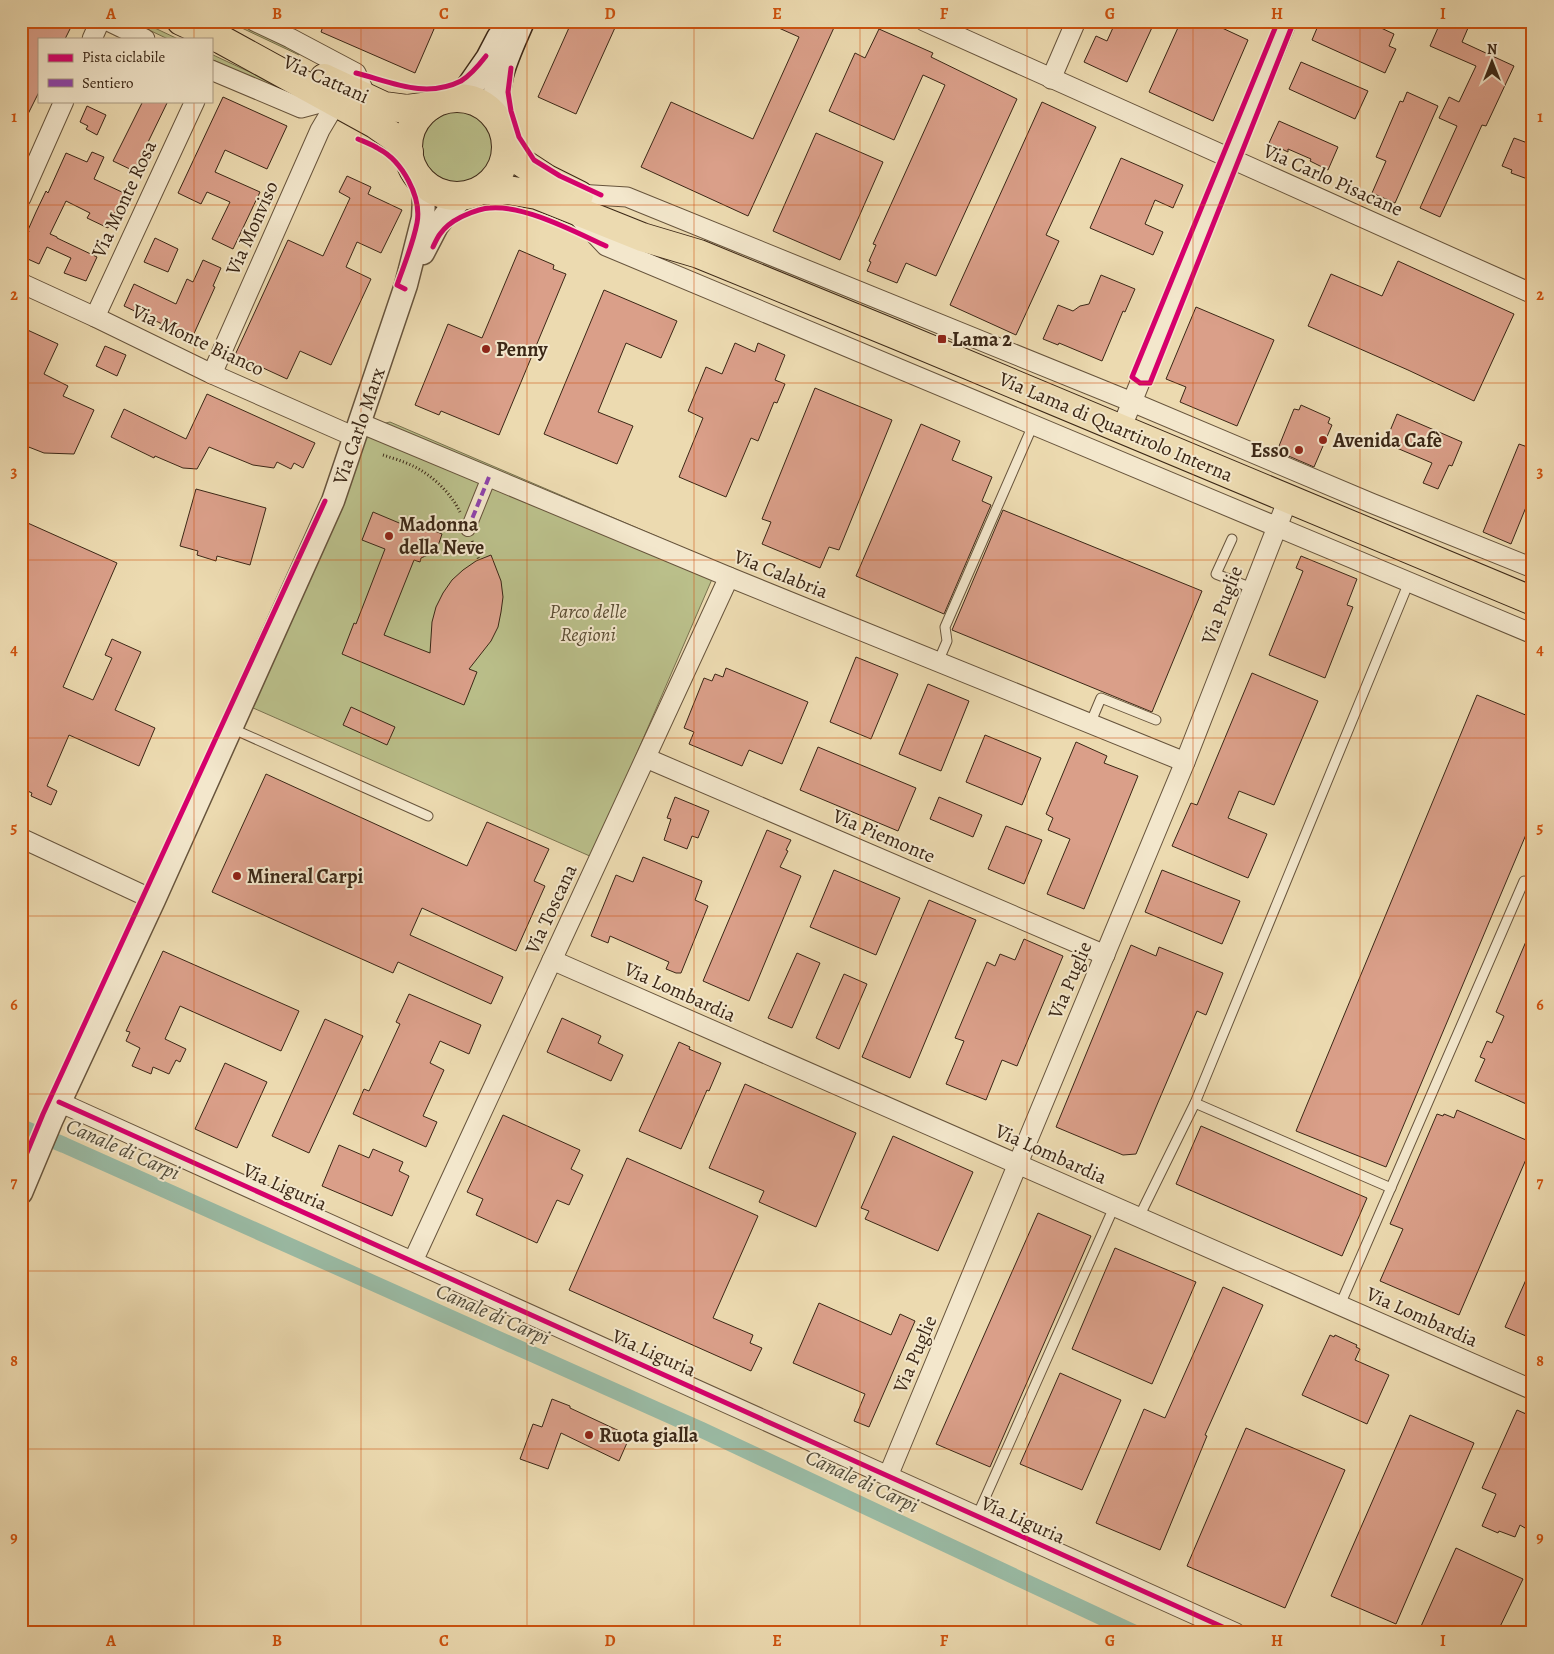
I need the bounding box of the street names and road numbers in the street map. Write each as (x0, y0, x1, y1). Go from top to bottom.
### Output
street label: Via Cattani (278, 48, 373, 110)
street label: Via Monte Rosa (85, 135, 163, 263)
street label: Via Carlo Pisacane (1258, 137, 1407, 223)
street label: Via Monviso (219, 177, 285, 280)
street label: Via Monte Bianco (127, 297, 269, 382)
street label: Via Carlo Marx (326, 364, 392, 489)
street label: Via Lama di Quartirolo Interna (994, 365, 1238, 489)
street label: Via Calabria (729, 543, 833, 605)
street label: Via Puglie (1194, 562, 1249, 649)
street label: Via Piemonte (828, 802, 939, 870)
street label: Via Toscana (518, 859, 584, 959)
street label: Via Puglie (1041, 937, 1098, 1024)
street label: Via Lombardia (619, 955, 741, 1029)
street label: Via Lombardia (990, 1117, 1112, 1191)
street label: Via Liguria (238, 1156, 332, 1218)
street label: Via Lombardia (1361, 1280, 1483, 1354)
street label: Via Puglie (886, 1311, 943, 1398)
street label: Via Liguria (607, 1322, 701, 1384)
street label: Via Liguria (976, 1489, 1070, 1551)

